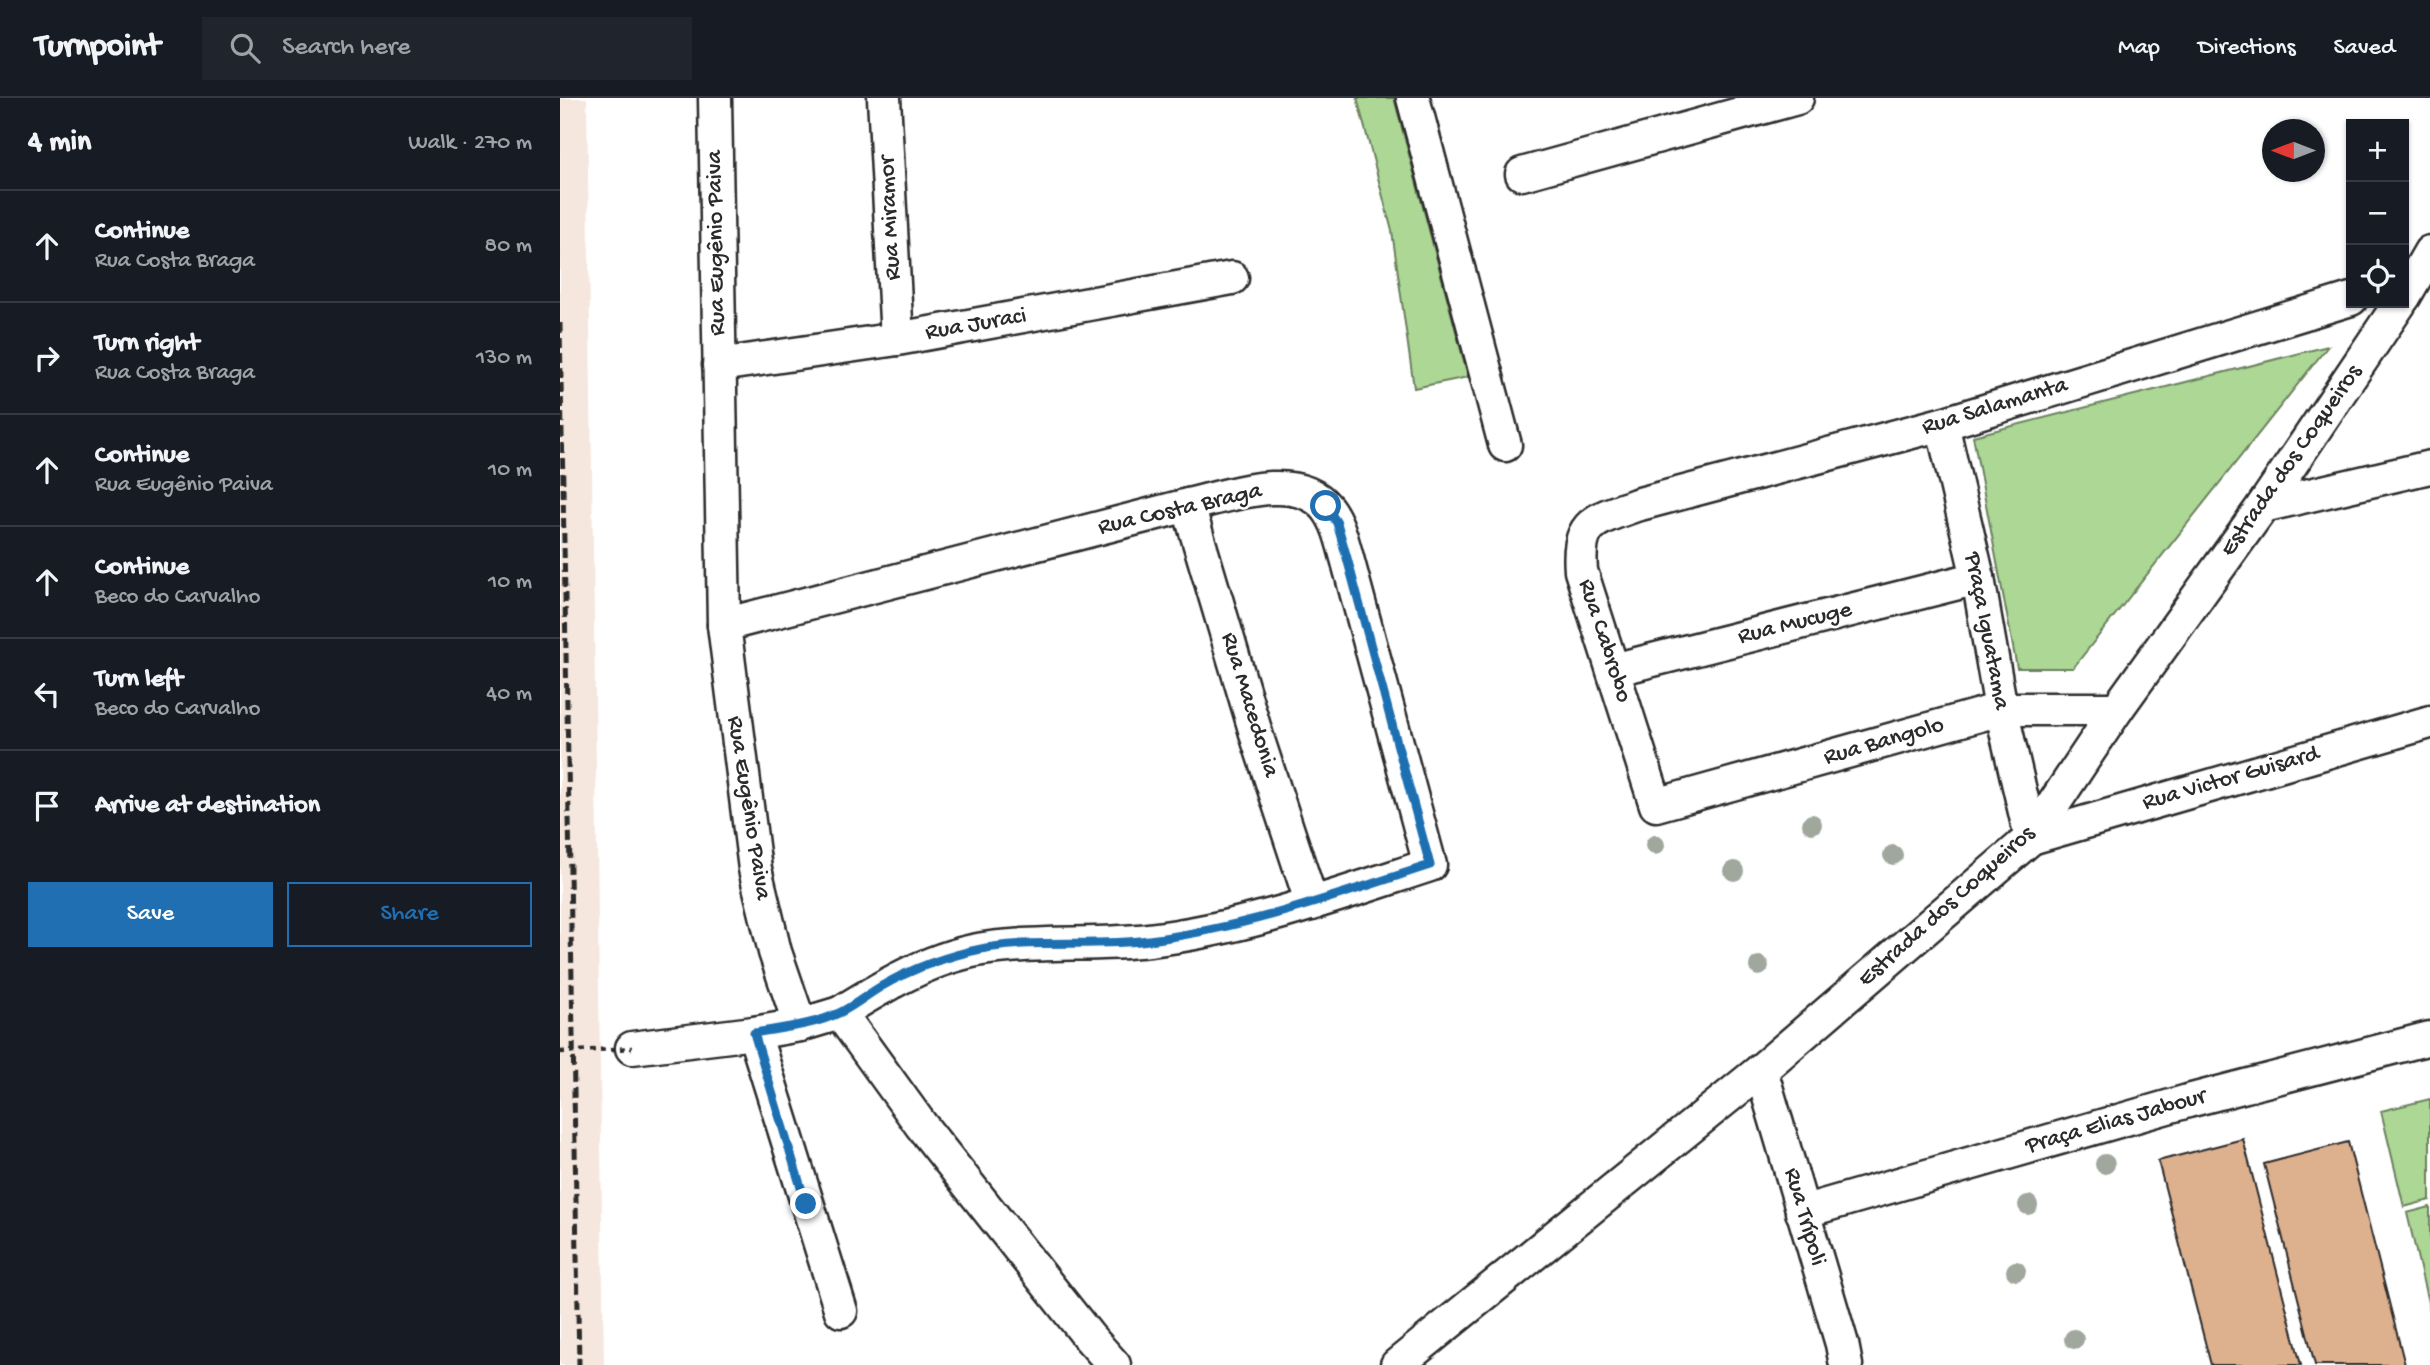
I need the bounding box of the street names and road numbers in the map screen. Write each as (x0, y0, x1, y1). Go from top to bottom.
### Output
street label: Rua Eugênio Paiva (701, 149, 733, 336)
street label: Rua Miramor (873, 153, 909, 281)
street label: Rua Juraci (923, 302, 1029, 348)
street label: Estrada dos Coqueiros (2215, 358, 2370, 563)
street label: Rua Salamanta (1919, 371, 2072, 443)
street label: Rua Costa Braga (1095, 477, 1265, 543)
street label: Praça Iguatama (1956, 549, 2016, 713)
street label: Rua Cabrobo (1570, 576, 1638, 706)
street label: Rua Mucuge (1735, 596, 1855, 652)
street label: Rua Macedonia (1213, 629, 1285, 782)
street label: Rua Bangolo (1821, 711, 1947, 773)
street label: Rua Eugênio Paiva (719, 714, 777, 903)
street label: Rua Victor Guisard (2139, 739, 2324, 818)
street label: Estrada dos Coqueiros (1853, 819, 2042, 994)
street label: Praça Elias Jabour (2021, 1082, 2212, 1162)
street label: Rua Trípoli (1776, 1165, 1832, 1269)

